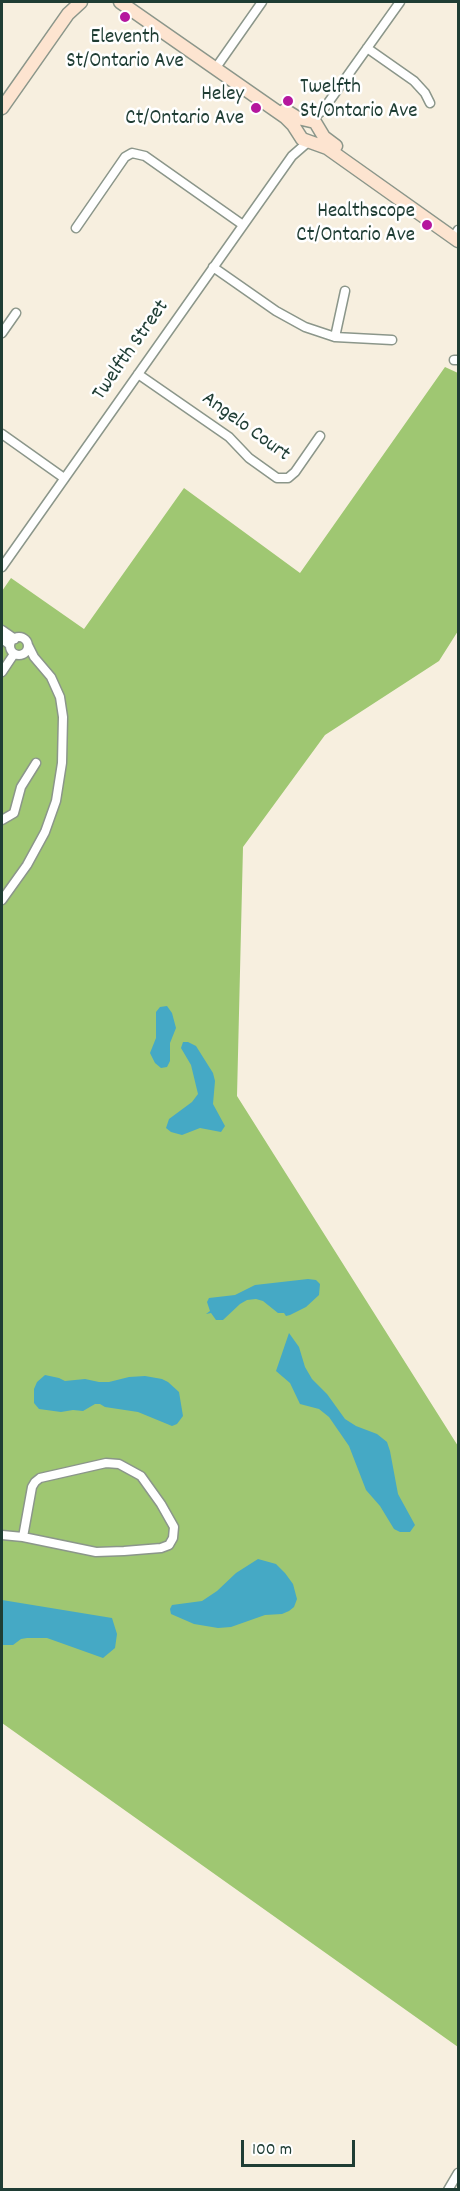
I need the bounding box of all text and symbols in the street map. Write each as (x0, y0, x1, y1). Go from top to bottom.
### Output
marker: Eleventh St/Ontario Ave (118, 10, 132, 24)
place label: Eleventh St/Ontario Ave (66, 26, 184, 76)
place label: Twelfth St/Ontario Ave (300, 76, 418, 126)
place label: Heley Ct/Ontario Ave (125, 83, 244, 133)
marker: Twelfth St/Ontario Ave (281, 94, 295, 108)
marker: Heley Ct/Ontario Ave (249, 101, 263, 115)
place label: Healthscope Ct/Ontario Ave (296, 200, 415, 250)
marker: Healthscope Ct/Ontario Ave (420, 218, 434, 232)
street label: Twelfth Street (88, 296, 176, 406)
street label: Angelo Court (196, 388, 294, 468)
scale bar (244, 2128, 358, 2166)
text: 100 m (252, 2138, 292, 2163)

